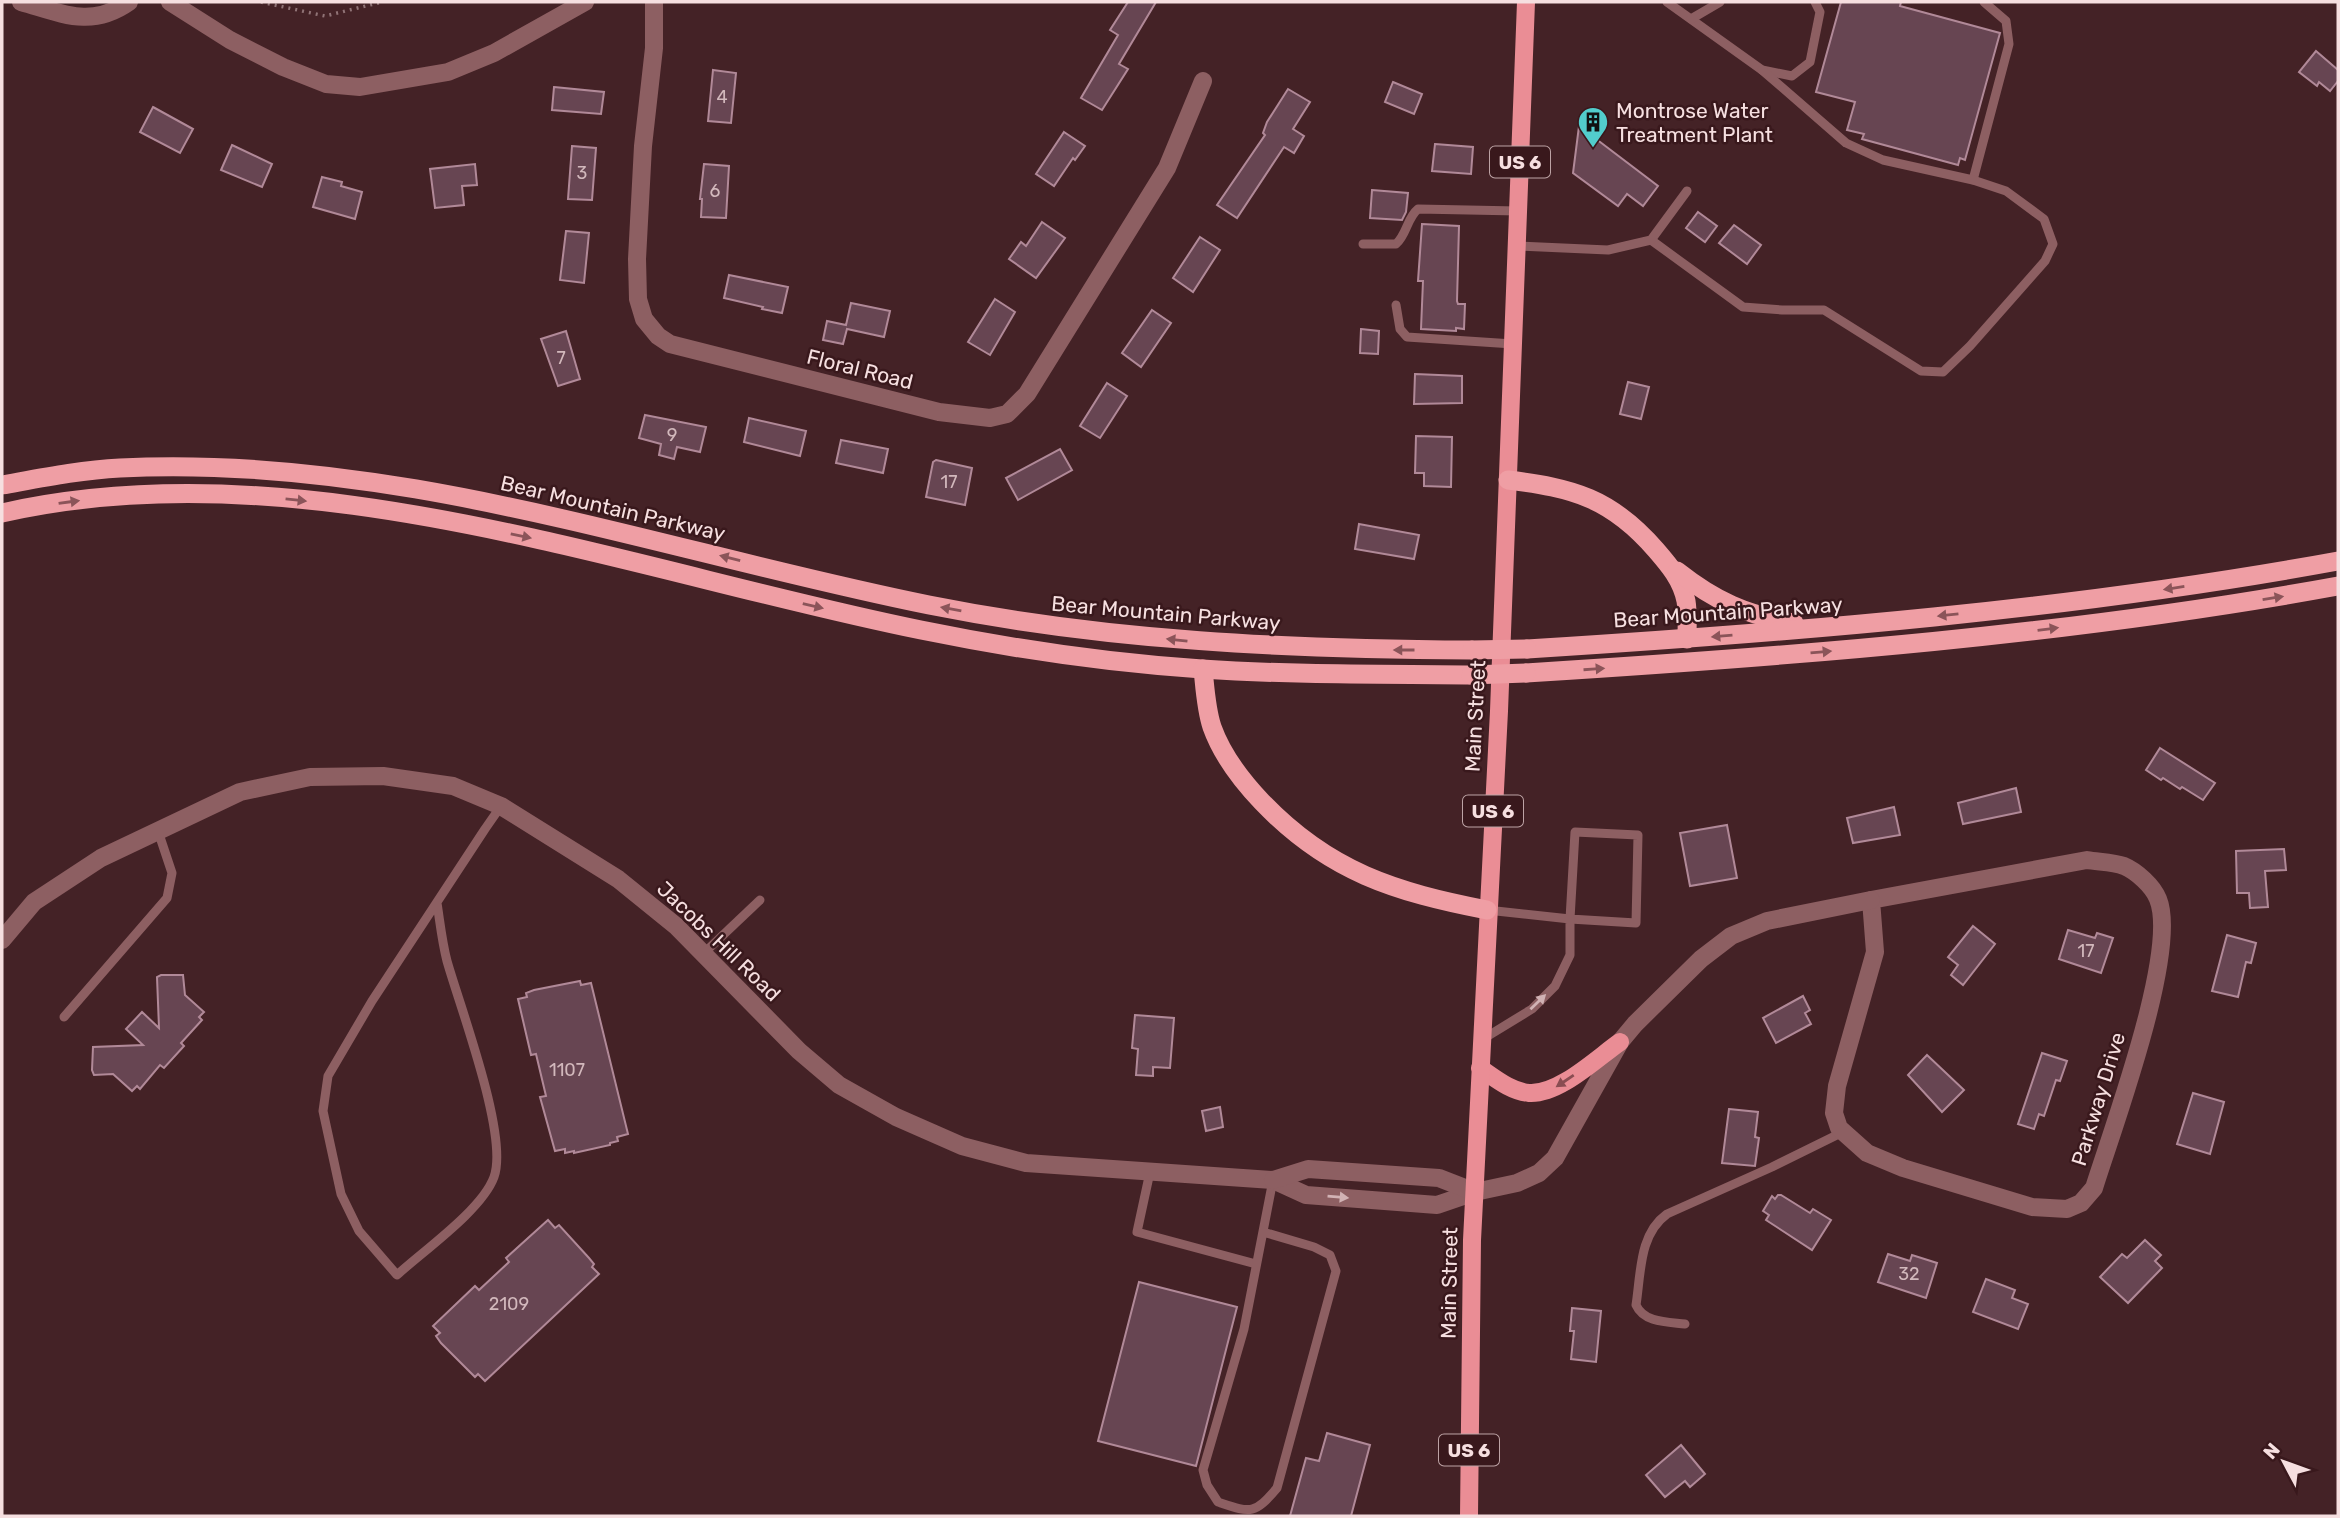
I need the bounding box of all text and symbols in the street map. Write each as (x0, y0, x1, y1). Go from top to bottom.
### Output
house number: 4 (716, 86, 728, 108)
place label: Montrose Water Treatment Plant (1616, 98, 1773, 147)
building icon: Montrose Water Treatment Plant (1576, 105, 1610, 149)
road number: US 6 (1490, 146, 1550, 178)
house number: 3 (577, 162, 587, 184)
house number: 6 (710, 180, 721, 202)
street label: Floral Road (804, 344, 916, 394)
house number: 7 (556, 347, 566, 369)
house number: 9 (667, 424, 677, 446)
street label: Bear Mountain Parkway (498, 470, 728, 546)
house number: 17 (941, 471, 957, 493)
one-way arrow (285, 495, 307, 506)
one-way arrow (58, 496, 80, 507)
one-way arrow (510, 531, 532, 542)
one-way arrow (718, 552, 740, 563)
one-way arrow (2163, 583, 2185, 594)
street label: Bear Mountain Parkway (1050, 591, 1282, 636)
street label: Bear Mountain Parkway (1612, 591, 1844, 632)
one-way arrow (2262, 592, 2284, 603)
one-way arrow (802, 601, 824, 612)
one-way arrow (940, 603, 962, 614)
one-way arrow (1937, 610, 1959, 621)
one-way arrow (2037, 624, 2059, 635)
one-way arrow (1711, 631, 1733, 642)
one-way arrow (1165, 634, 1187, 645)
one-way arrow (1393, 644, 1415, 656)
one-way arrow (1811, 646, 1833, 657)
street label: Main Street (1460, 659, 1490, 773)
one-way arrow (1584, 663, 1606, 674)
road number: US 6 (1463, 796, 1523, 826)
street label: Jacobs Hill Road (652, 876, 786, 1006)
house number: 17 (2078, 940, 2094, 962)
one-way arrow (1530, 994, 1547, 1011)
street label: Parkway Drive (2066, 1029, 2130, 1169)
house number: 1107 (549, 1059, 585, 1081)
one-way arrow (1555, 1074, 1574, 1087)
one-way arrow (1327, 1192, 1349, 1203)
street label: Main Street (1436, 1227, 1462, 1339)
house number: 32 (1898, 1263, 1920, 1285)
house number: 2109 (489, 1293, 529, 1315)
north arrow (2249, 1427, 2319, 1497)
road number: US 6 (1439, 1434, 1499, 1466)
text: N (2258, 1438, 2285, 1464)

